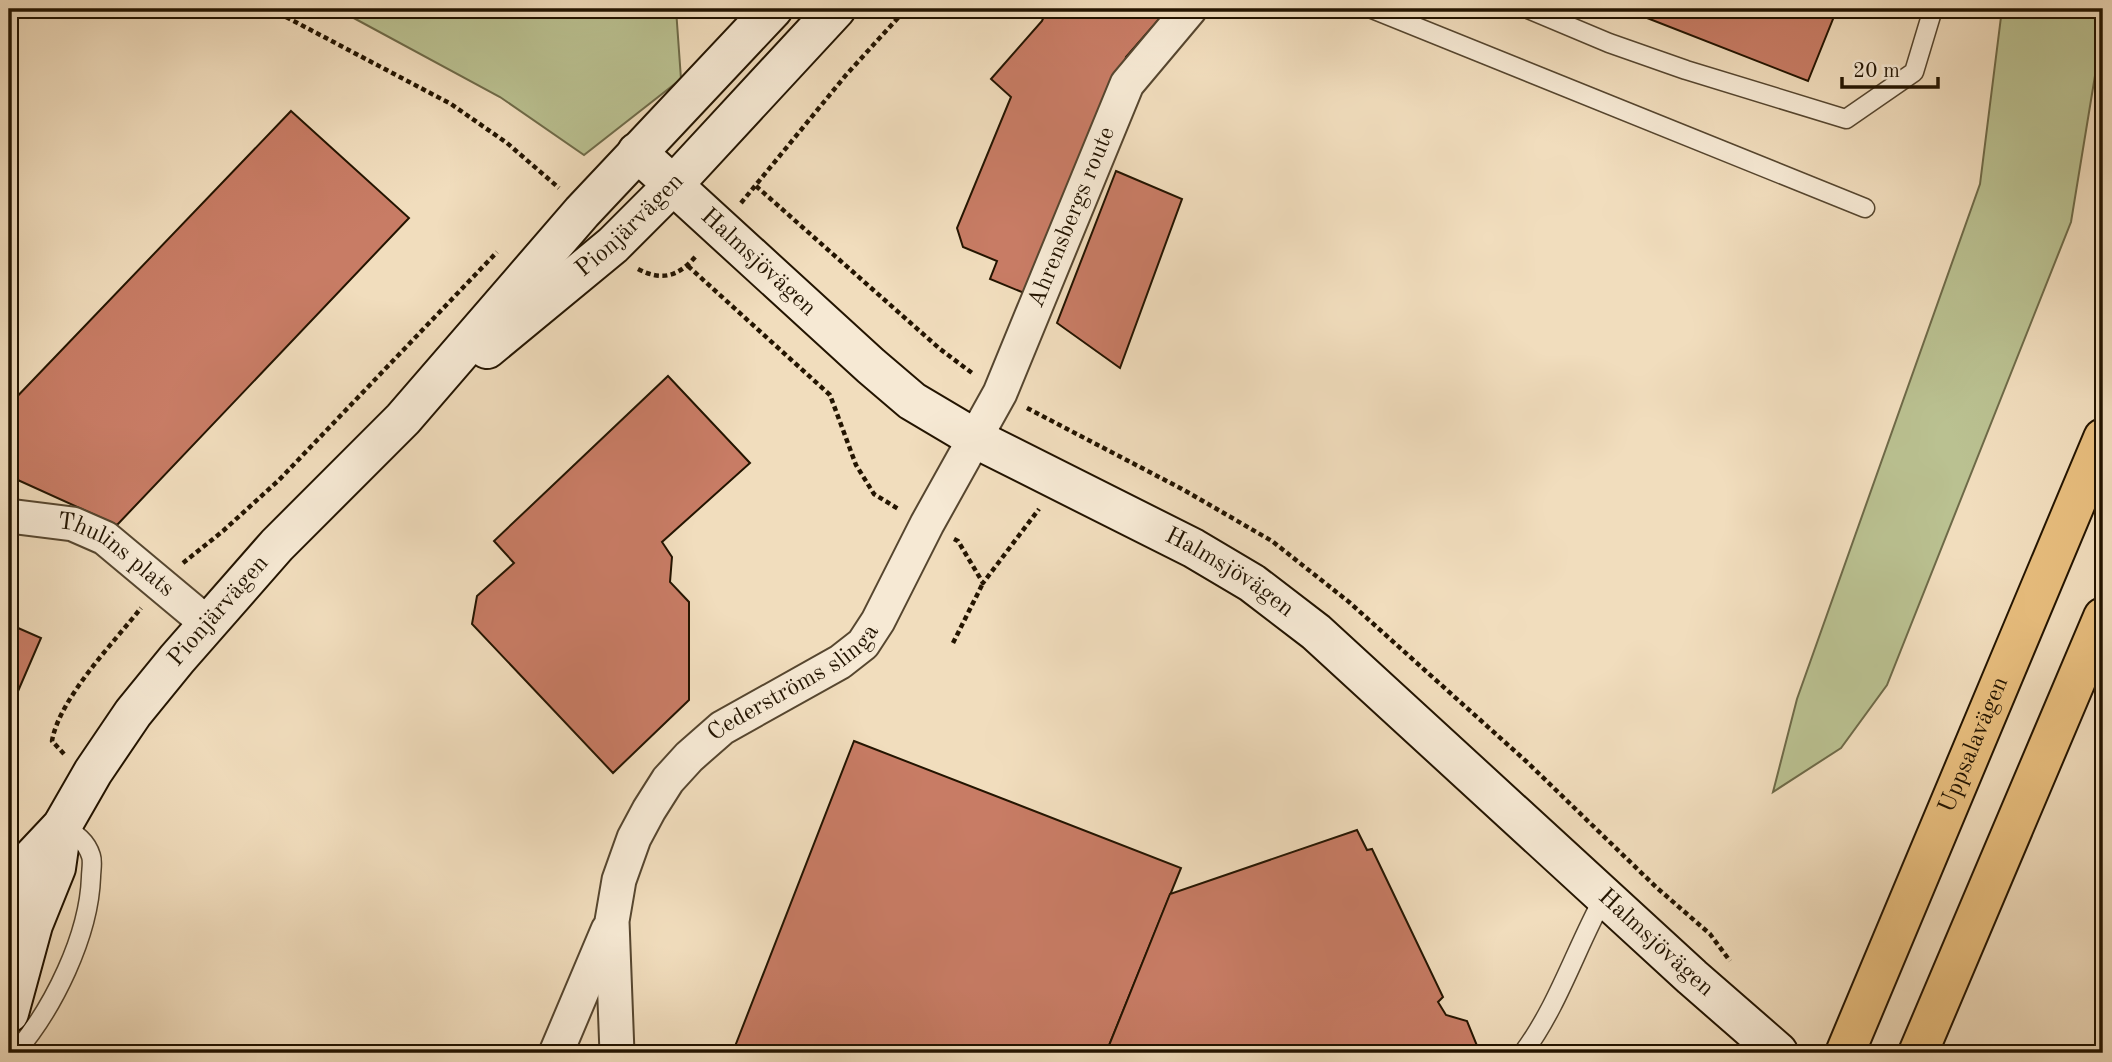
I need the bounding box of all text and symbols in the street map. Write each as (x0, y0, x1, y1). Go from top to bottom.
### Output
scale bar (1842, 46, 1939, 90)
text: 20 m (1853, 61, 1900, 82)
street label: Ahrensbergs route (1024, 124, 1120, 311)
street label: Pionjärvägen (572, 169, 689, 282)
street label: Halmsjövägen (696, 204, 820, 321)
street label: Thulins plats (56, 510, 178, 602)
street label: Halmsjövägen (1161, 524, 1298, 622)
street label: Pionjärvägen (164, 551, 274, 671)
street label: Cederströms slinga (704, 620, 884, 746)
street label: Uppsalavägen (1935, 673, 2013, 817)
street label: Halmsjövägen (1593, 885, 1718, 1002)

